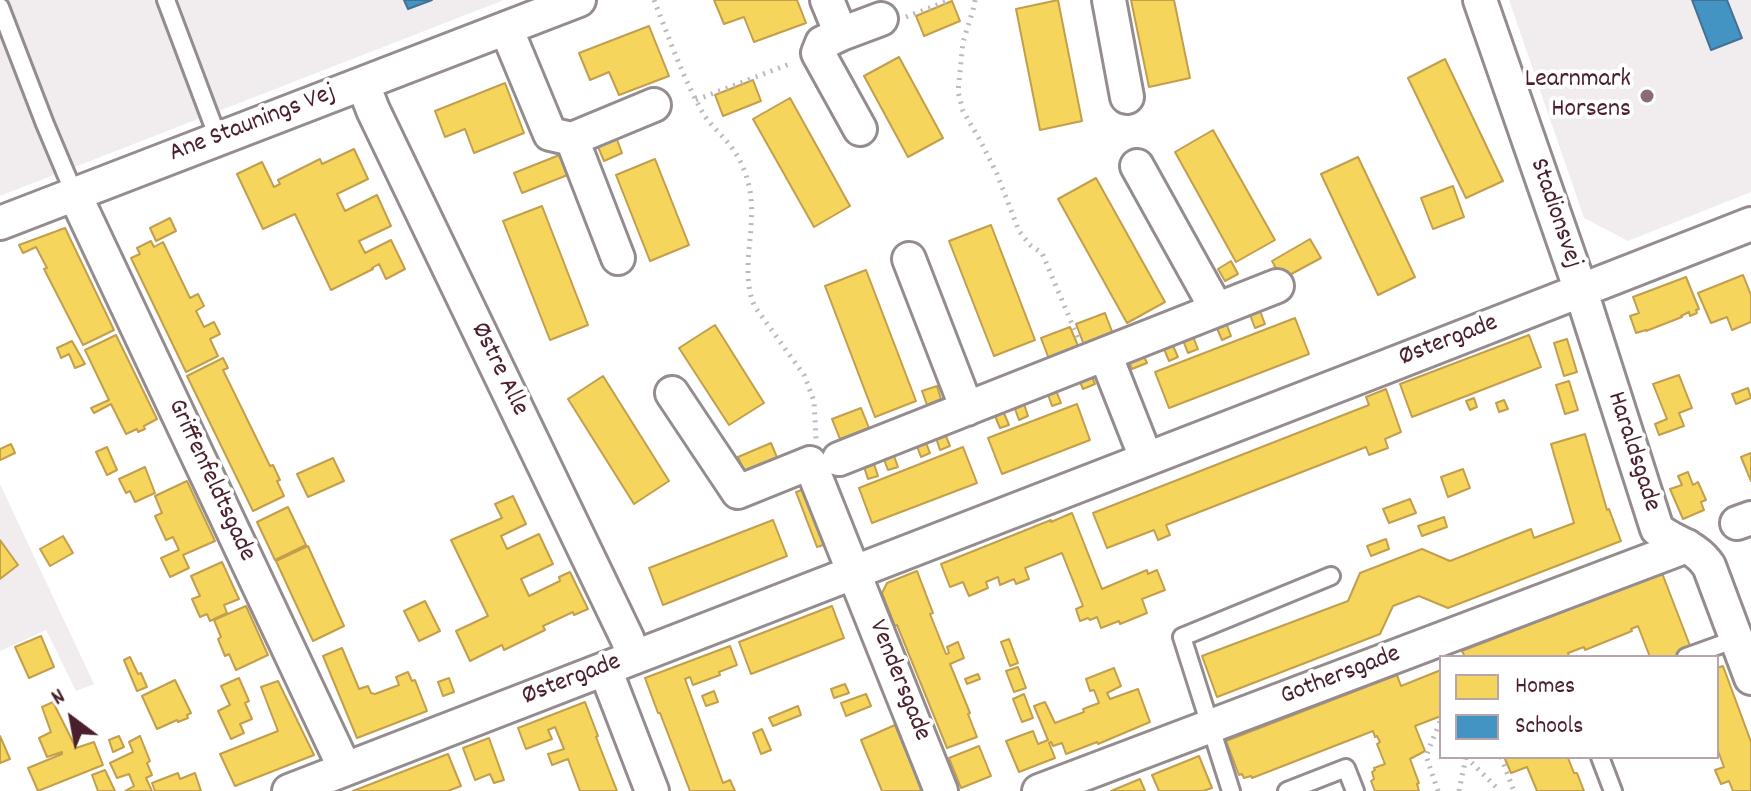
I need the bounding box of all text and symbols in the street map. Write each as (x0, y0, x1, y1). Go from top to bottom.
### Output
place label: Learnmark Horsens (1525, 65, 1631, 126)
street label: Ane Staunings Vej (165, 79, 341, 171)
marker: Learnmark Horsens (1638, 87, 1656, 105)
street label: Stadionsvej (1521, 155, 1587, 273)
street label: Østergade (1395, 309, 1503, 375)
street label: Østre Alle (462, 318, 534, 422)
street label: Haraldsgade (1598, 388, 1666, 516)
street label: Griffenfeldtsgade (159, 395, 261, 567)
street label: Vendersgade (860, 616, 936, 746)
street label: Gothersgade (1277, 640, 1405, 714)
street label: Østergade (518, 648, 626, 714)
legend (1439, 655, 1719, 759)
text: Homes (1515, 670, 1575, 704)
north arrow (32, 679, 112, 759)
text: N (46, 682, 72, 714)
text: Schools (1515, 710, 1583, 744)

